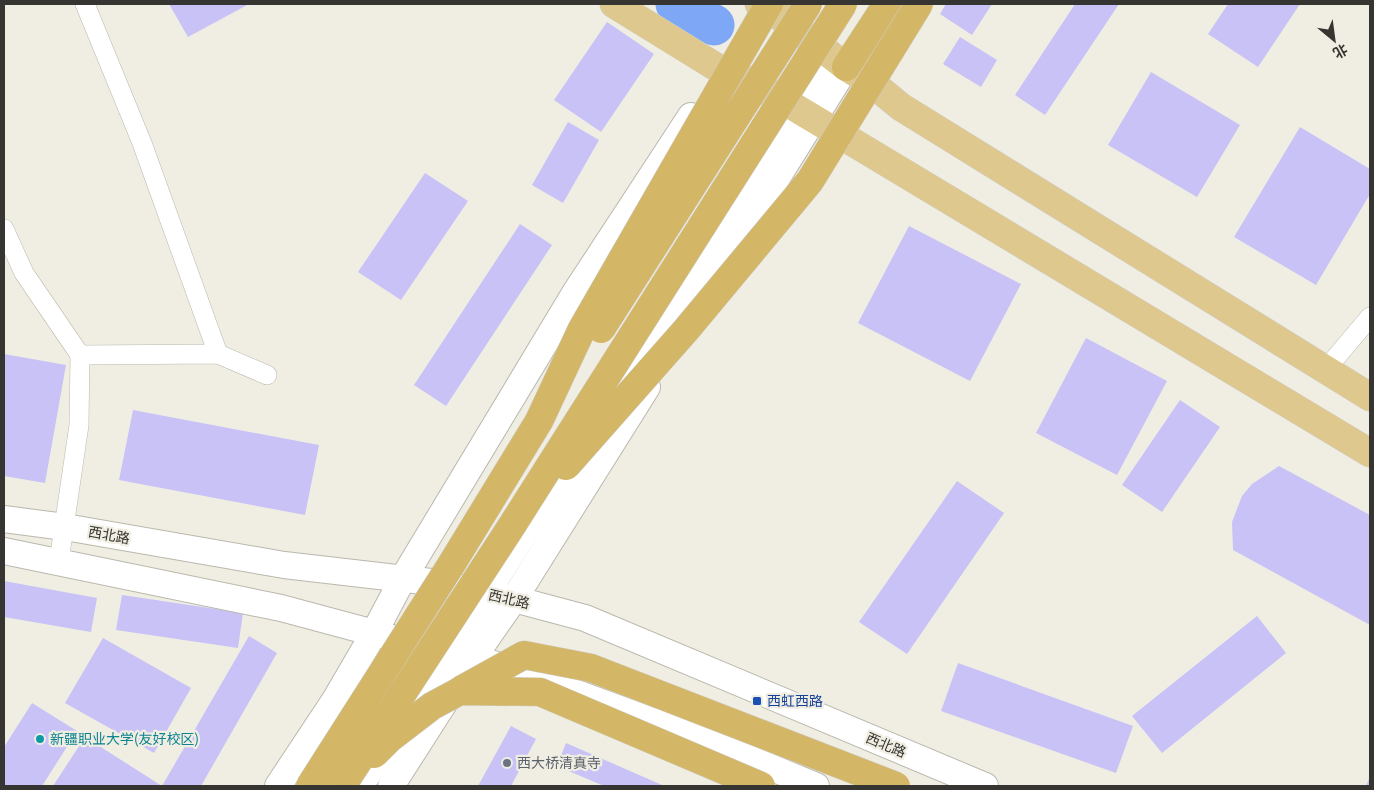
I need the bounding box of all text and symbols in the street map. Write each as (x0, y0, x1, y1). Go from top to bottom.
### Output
north arrow (1309, 15, 1359, 65)
text: 北 (1330, 41, 1350, 62)
street label: 西北路 (87, 523, 131, 547)
street label: 西北路 (487, 586, 531, 612)
place label: 西虹西路 (767, 693, 823, 709)
marker: 西虹西路 (751, 695, 763, 707)
street label: 西北路 (864, 729, 908, 761)
place label: 新疆职业大学(友好校区) (50, 731, 199, 747)
marker: 新疆职业大学(友好校区) (34, 733, 46, 745)
place label: 西大桥清真寺 (517, 755, 601, 771)
marker: 西大桥清真寺 (501, 757, 513, 769)

